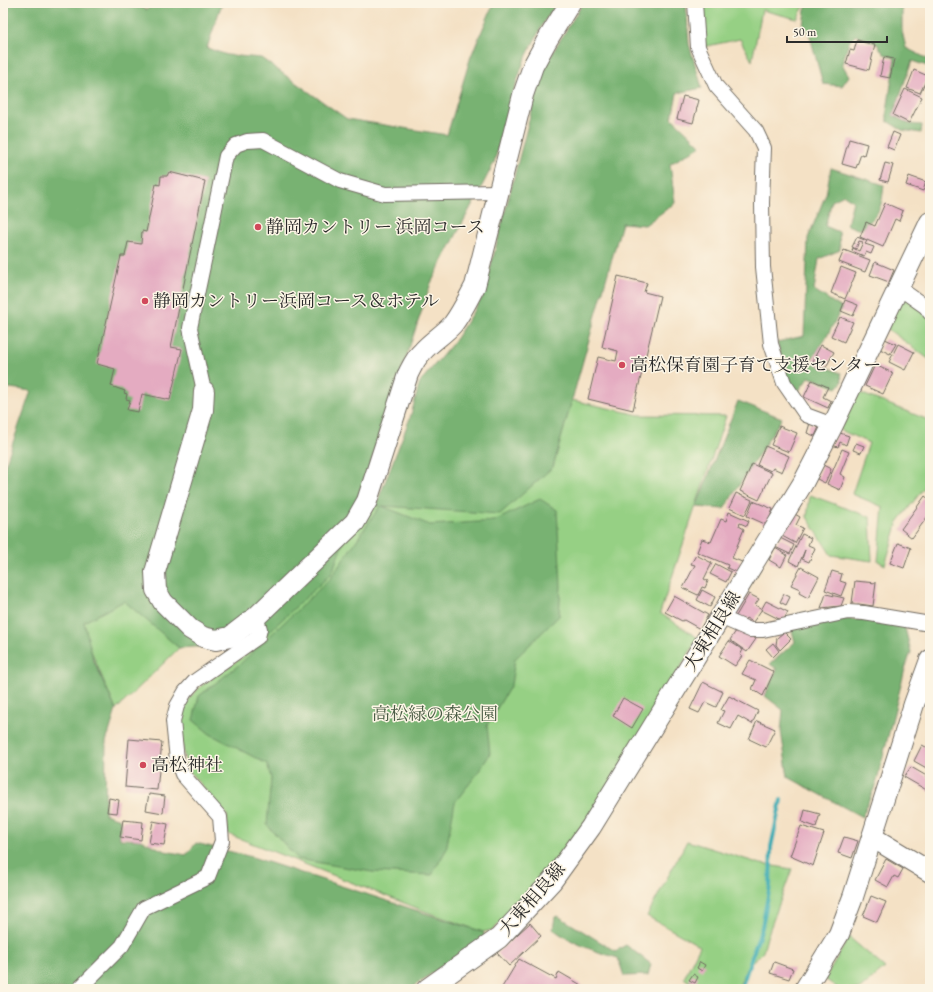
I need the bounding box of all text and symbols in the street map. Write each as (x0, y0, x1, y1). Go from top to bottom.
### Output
scale bar (787, 18, 887, 44)
text: 50 m (793, 24, 817, 40)
place label: 静岡カントリー 浜岡コース (266, 215, 485, 238)
marker: 静岡カントリー 浜岡コース (253, 222, 263, 232)
place label: 静岡カントリー浜岡コース＆ホテル (153, 289, 439, 312)
marker: 静岡カントリー浜岡コース＆ホテル (140, 296, 150, 306)
place label: 高松保育園子育て支援センター (630, 353, 881, 376)
marker: 高松保育園子育て支援センター (617, 360, 627, 370)
street label: 大東相良線 (678, 586, 745, 675)
park label: 高松緑の森公園 (372, 702, 498, 725)
place label: 高松神社 (151, 753, 223, 776)
marker: 高松神社 (138, 760, 148, 770)
street label: 大東相良線 (493, 857, 570, 940)

